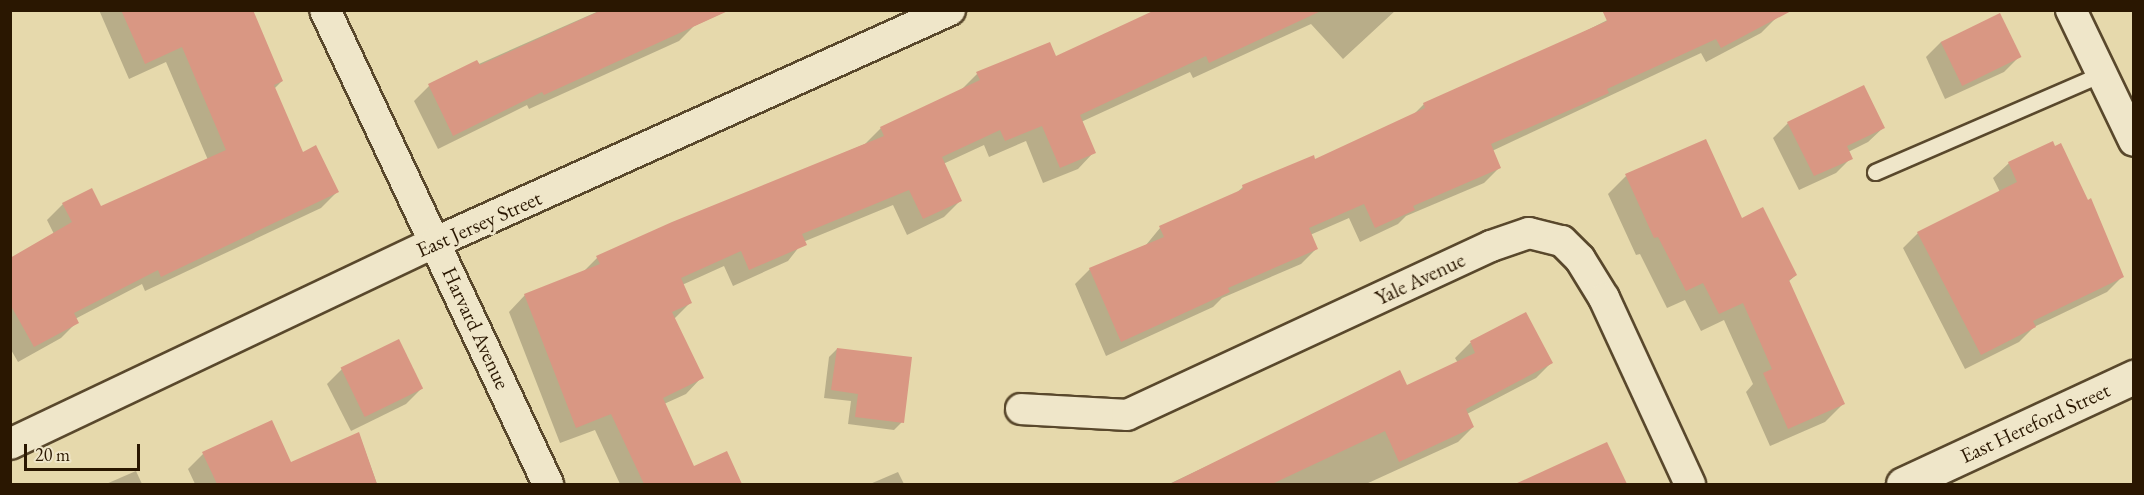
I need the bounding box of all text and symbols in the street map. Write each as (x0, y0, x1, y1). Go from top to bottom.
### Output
street label: East Jersey Street (413, 185, 545, 263)
street label: Yale Avenue (1371, 247, 1469, 311)
street label: Harvard Avenue (437, 263, 515, 393)
street label: East Hereford Street (1956, 377, 2114, 469)
scale bar (27, 432, 142, 470)
text: 20 m (35, 443, 70, 466)

